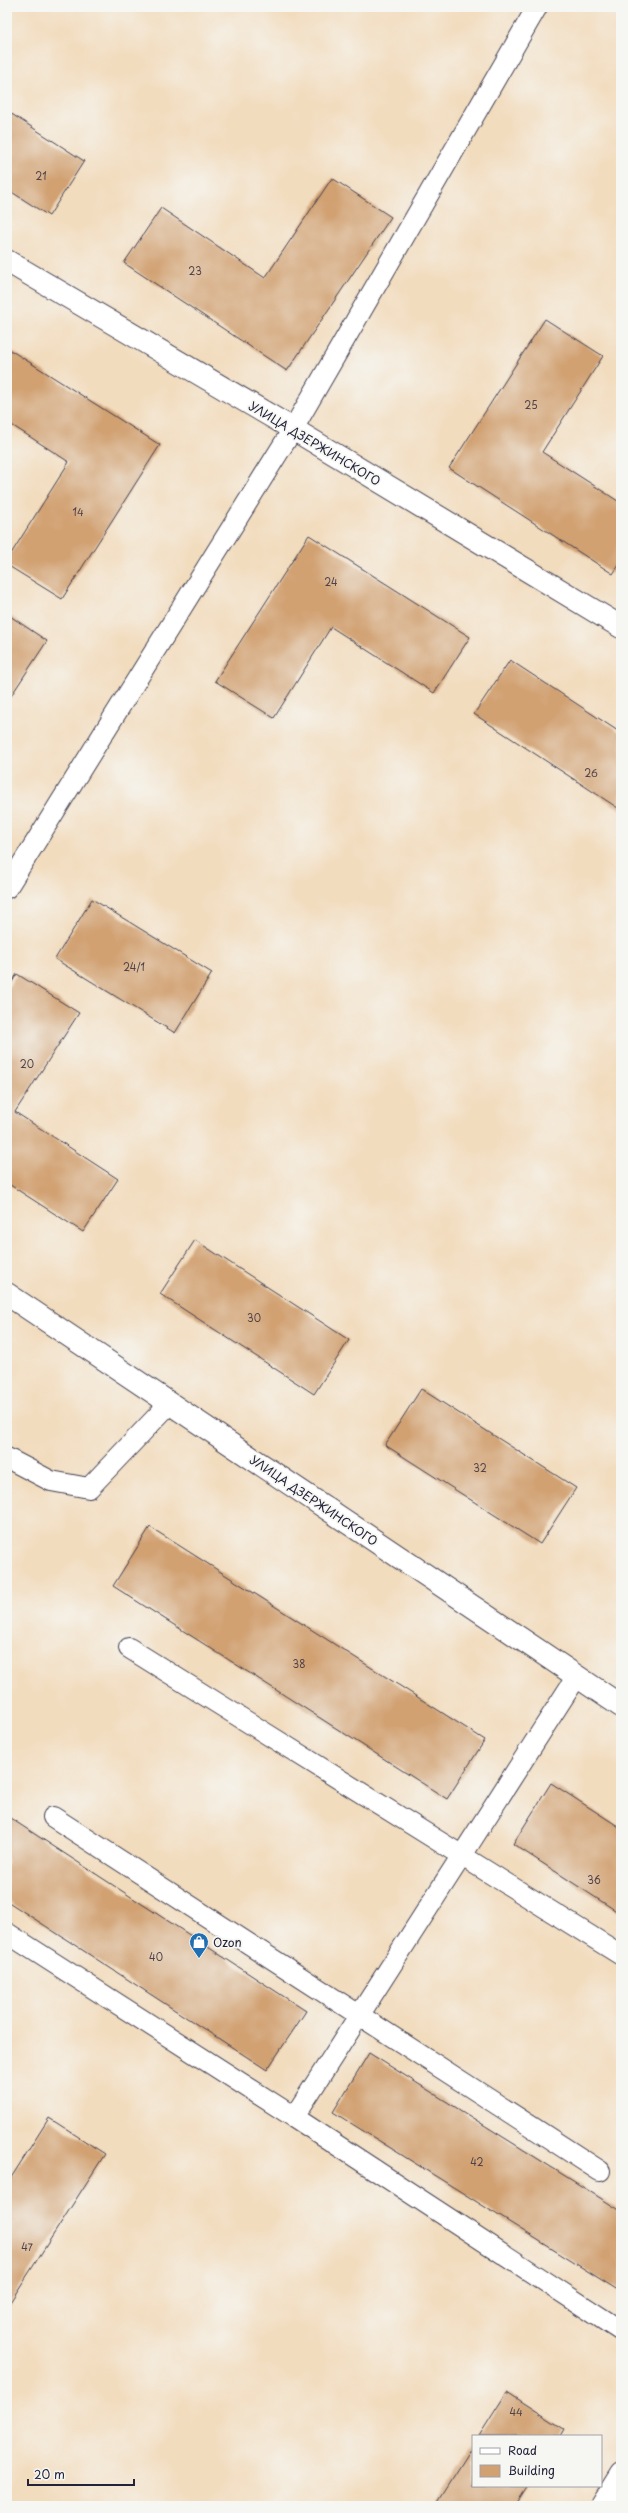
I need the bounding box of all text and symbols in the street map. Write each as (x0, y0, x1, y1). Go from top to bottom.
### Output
house number: 21 (35, 168, 47, 183)
house number: 23 (188, 263, 202, 278)
street label: УЛИЦА ДЗЕРЖИНСКОГО (246, 396, 384, 490)
house number: 25 (524, 397, 538, 412)
house number: 14 (72, 504, 84, 519)
house number: 24 (324, 574, 338, 589)
house number: 26 (584, 765, 598, 780)
house number: 24/1 (123, 959, 145, 974)
house number: 20 (20, 1056, 34, 1071)
house number: 30 (247, 1310, 261, 1325)
street label: УЛИЦА ДЗЕРЖИНСКОГО (246, 1450, 382, 1550)
house number: 32 (473, 1460, 487, 1475)
house number: 38 (293, 1656, 305, 1671)
house number: 36 (587, 1872, 601, 1887)
shop icon: Ozon (188, 1931, 210, 1959)
place label: Ozon (213, 1933, 242, 1951)
house number: 40 (149, 1949, 163, 1964)
house number: 42 (470, 2154, 484, 2169)
house number: 47 (21, 2239, 34, 2254)
house number: 44 (509, 2404, 523, 2419)
legend (472, 2435, 602, 2487)
text: Road (508, 2441, 537, 2459)
scale bar (28, 2461, 134, 2487)
text: Building (508, 2461, 555, 2479)
text: 20 m (34, 2465, 65, 2483)

